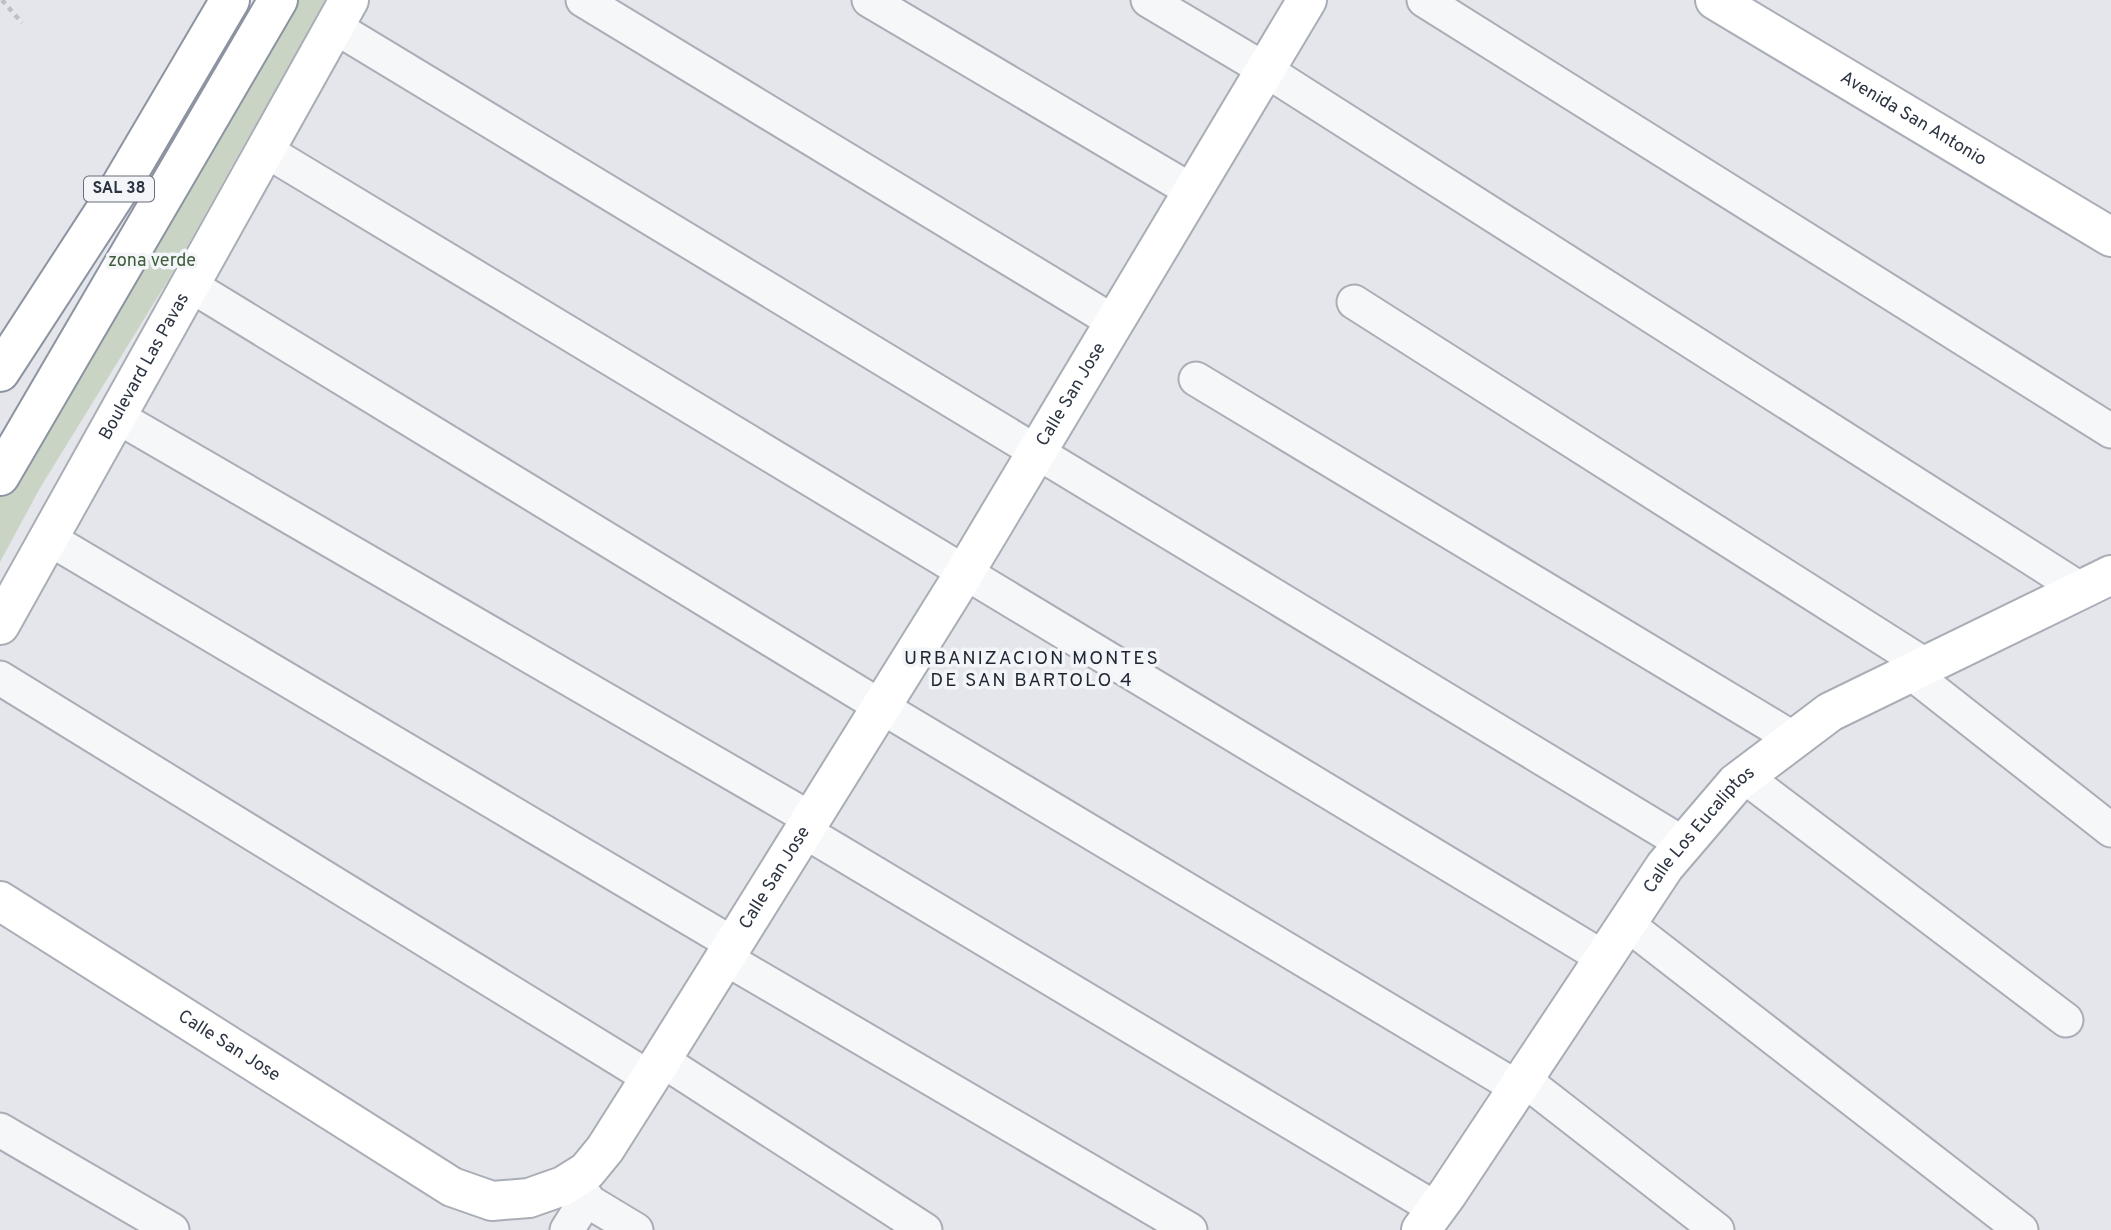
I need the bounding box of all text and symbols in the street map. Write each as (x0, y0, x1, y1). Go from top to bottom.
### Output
street label: Avenida San Antonio (1836, 66, 1991, 171)
road number: SAL 38 (84, 176, 154, 202)
park label: zona verde (108, 250, 196, 273)
street label: Boulevard Las Pavas (94, 289, 195, 444)
street label: Calle San Jose (1031, 338, 1111, 451)
district label: URBANIZACION MONTES DE SAN BARTOLO 4 (904, 647, 1160, 693)
street label: Calle Los Eucaliptos (1639, 761, 1760, 898)
street label: Calle San Jose (734, 822, 815, 934)
street label: Calle San Jose (173, 1005, 285, 1087)

